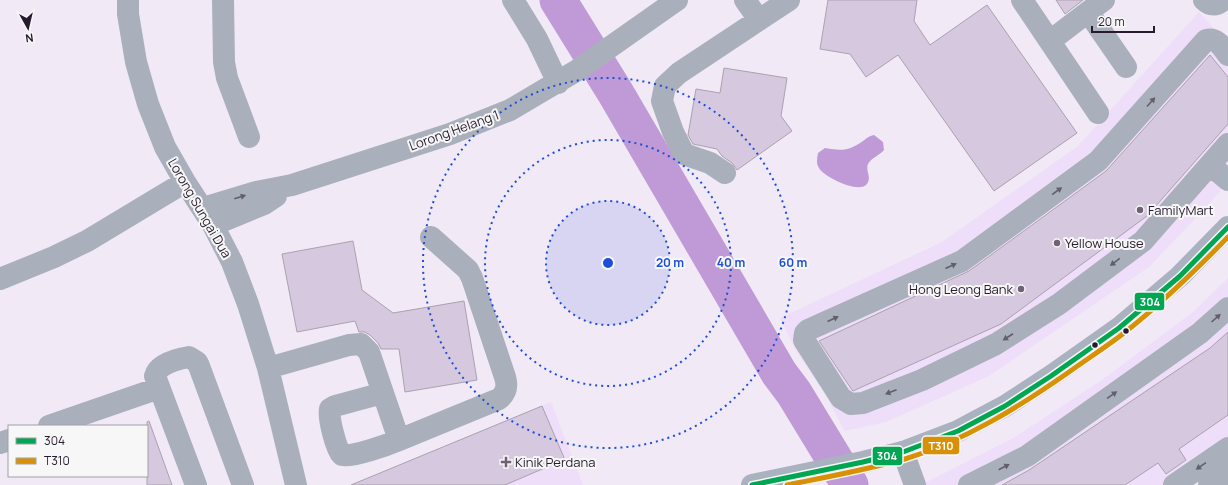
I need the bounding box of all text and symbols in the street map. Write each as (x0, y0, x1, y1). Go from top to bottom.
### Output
north arrow (8, 8, 48, 48)
scale bar (1092, 8, 1154, 34)
text: 20 m (1098, 13, 1125, 30)
text: N (24, 30, 34, 46)
one-way arrow (1146, 97, 1155, 106)
street label: Lorong Helang 1 (407, 105, 501, 155)
street label: Lorong Sungai Dua (164, 155, 236, 261)
one-way arrow (1052, 187, 1063, 195)
one-way arrow (235, 194, 247, 200)
place label: FamilyMart (1148, 201, 1214, 219)
marker: FamilyMart (1135, 205, 1145, 215)
place label: Yellow House (1065, 234, 1144, 252)
marker: Yellow House (1052, 238, 1062, 248)
text: 20 m (656, 254, 684, 271)
text: 40 m (717, 254, 745, 271)
text: 60 m (779, 254, 807, 271)
centre of rings (601, 256, 615, 270)
one-way arrow (1109, 258, 1120, 267)
one-way arrow (946, 263, 957, 269)
place label: Hong Leong Bank (909, 280, 1014, 298)
marker: Hong Leong Bank (1016, 284, 1026, 294)
line badge: 304 (1134, 292, 1165, 311)
text: 304 (1140, 294, 1160, 309)
one-way arrow (1212, 314, 1221, 323)
one-way arrow (827, 316, 838, 322)
unlabelled marker (1121, 326, 1131, 336)
one-way arrow (1002, 333, 1014, 340)
unlabelled marker (1090, 340, 1100, 350)
one-way arrow (884, 390, 896, 396)
one-way arrow (1107, 391, 1117, 399)
legend (8, 425, 148, 477)
text: 304 (44, 432, 65, 449)
line badge: T310 (922, 436, 960, 455)
text: T310 (928, 438, 954, 453)
line badge: 304 (872, 446, 903, 466)
text: 304 (877, 448, 897, 463)
text: T310 (44, 452, 70, 469)
place label: Kinik Perdana (515, 453, 595, 471)
marker: Kinik Perdana (500, 456, 512, 468)
one-way arrow (1196, 462, 1206, 470)
one-way arrow (998, 464, 1010, 470)

